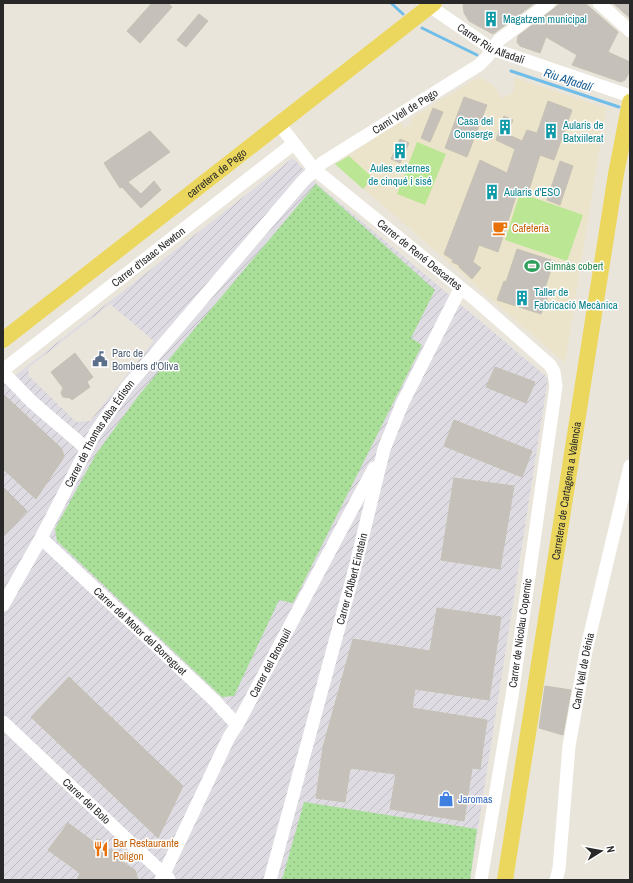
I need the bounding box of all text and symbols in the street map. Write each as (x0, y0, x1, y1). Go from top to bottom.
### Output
building icon: Magatzem municipal (482, 10, 500, 28)
place label: Magatzem municipal (503, 12, 587, 26)
street label: Carrer Riu Alfadalí (455, 20, 527, 67)
water label: Riu Alfadalí (542, 65, 596, 96)
street label: Camí Vell de Pego (369, 85, 440, 137)
place label: Casa del Conserge (454, 114, 493, 141)
building icon: Casa del Conserge (496, 118, 514, 136)
place label: Aularis de Batxiilerat (562, 118, 604, 145)
building icon: Aularis de Batxiilerat (542, 122, 560, 140)
building icon: Aules externes de cinqué i sisé (391, 142, 409, 160)
street label: carretera de Pego (184, 145, 249, 201)
place label: Aules externes de cinqué i sisé (368, 161, 432, 188)
building icon: Aularis d'ESO (483, 183, 501, 201)
place label: Aularis d'ESO (503, 185, 560, 199)
street label: Carrer de René Descartes (374, 216, 465, 294)
cafe icon: Cafeteria (491, 219, 509, 237)
place label: Cafeteria (512, 221, 549, 235)
street label: Carrer d'Isaac Newton (108, 224, 188, 290)
sports icon: Gimnàs cobert (523, 257, 541, 275)
place label: Gimnàs cobert (544, 259, 604, 273)
place label: Taller de Fabricació Mecànica (534, 285, 618, 312)
building icon: Taller de Fabricació Mecànica (513, 289, 531, 307)
place label: Parc de Bombers d'Oliva (112, 346, 178, 373)
public building icon: Parc de Bombers d'Oliva (91, 350, 109, 368)
street label: Carrer de Thomas Alba Édison (61, 376, 137, 490)
street label: Carretera de Cartagena a Valencia (548, 420, 584, 561)
street label: Carrer d'Albert Einstein (333, 532, 370, 626)
street label: Carrer de Nicolau Copernic (505, 577, 535, 689)
street label: Carrer del Motor del Borreguet (91, 584, 190, 678)
street label: Carrer del Brosquil (246, 626, 294, 700)
street label: Camí Vell de Dénia (569, 631, 597, 711)
street label: Carrer del Bolo (60, 775, 113, 827)
shop icon: Jaromas (437, 790, 455, 808)
place label: Jaromas (458, 792, 493, 806)
north arrow (581, 831, 621, 871)
place label: Bar Restaurante Polígon (113, 836, 179, 863)
restaurant icon: Bar Restaurante Polígon (92, 840, 110, 858)
text: N (603, 845, 618, 854)

